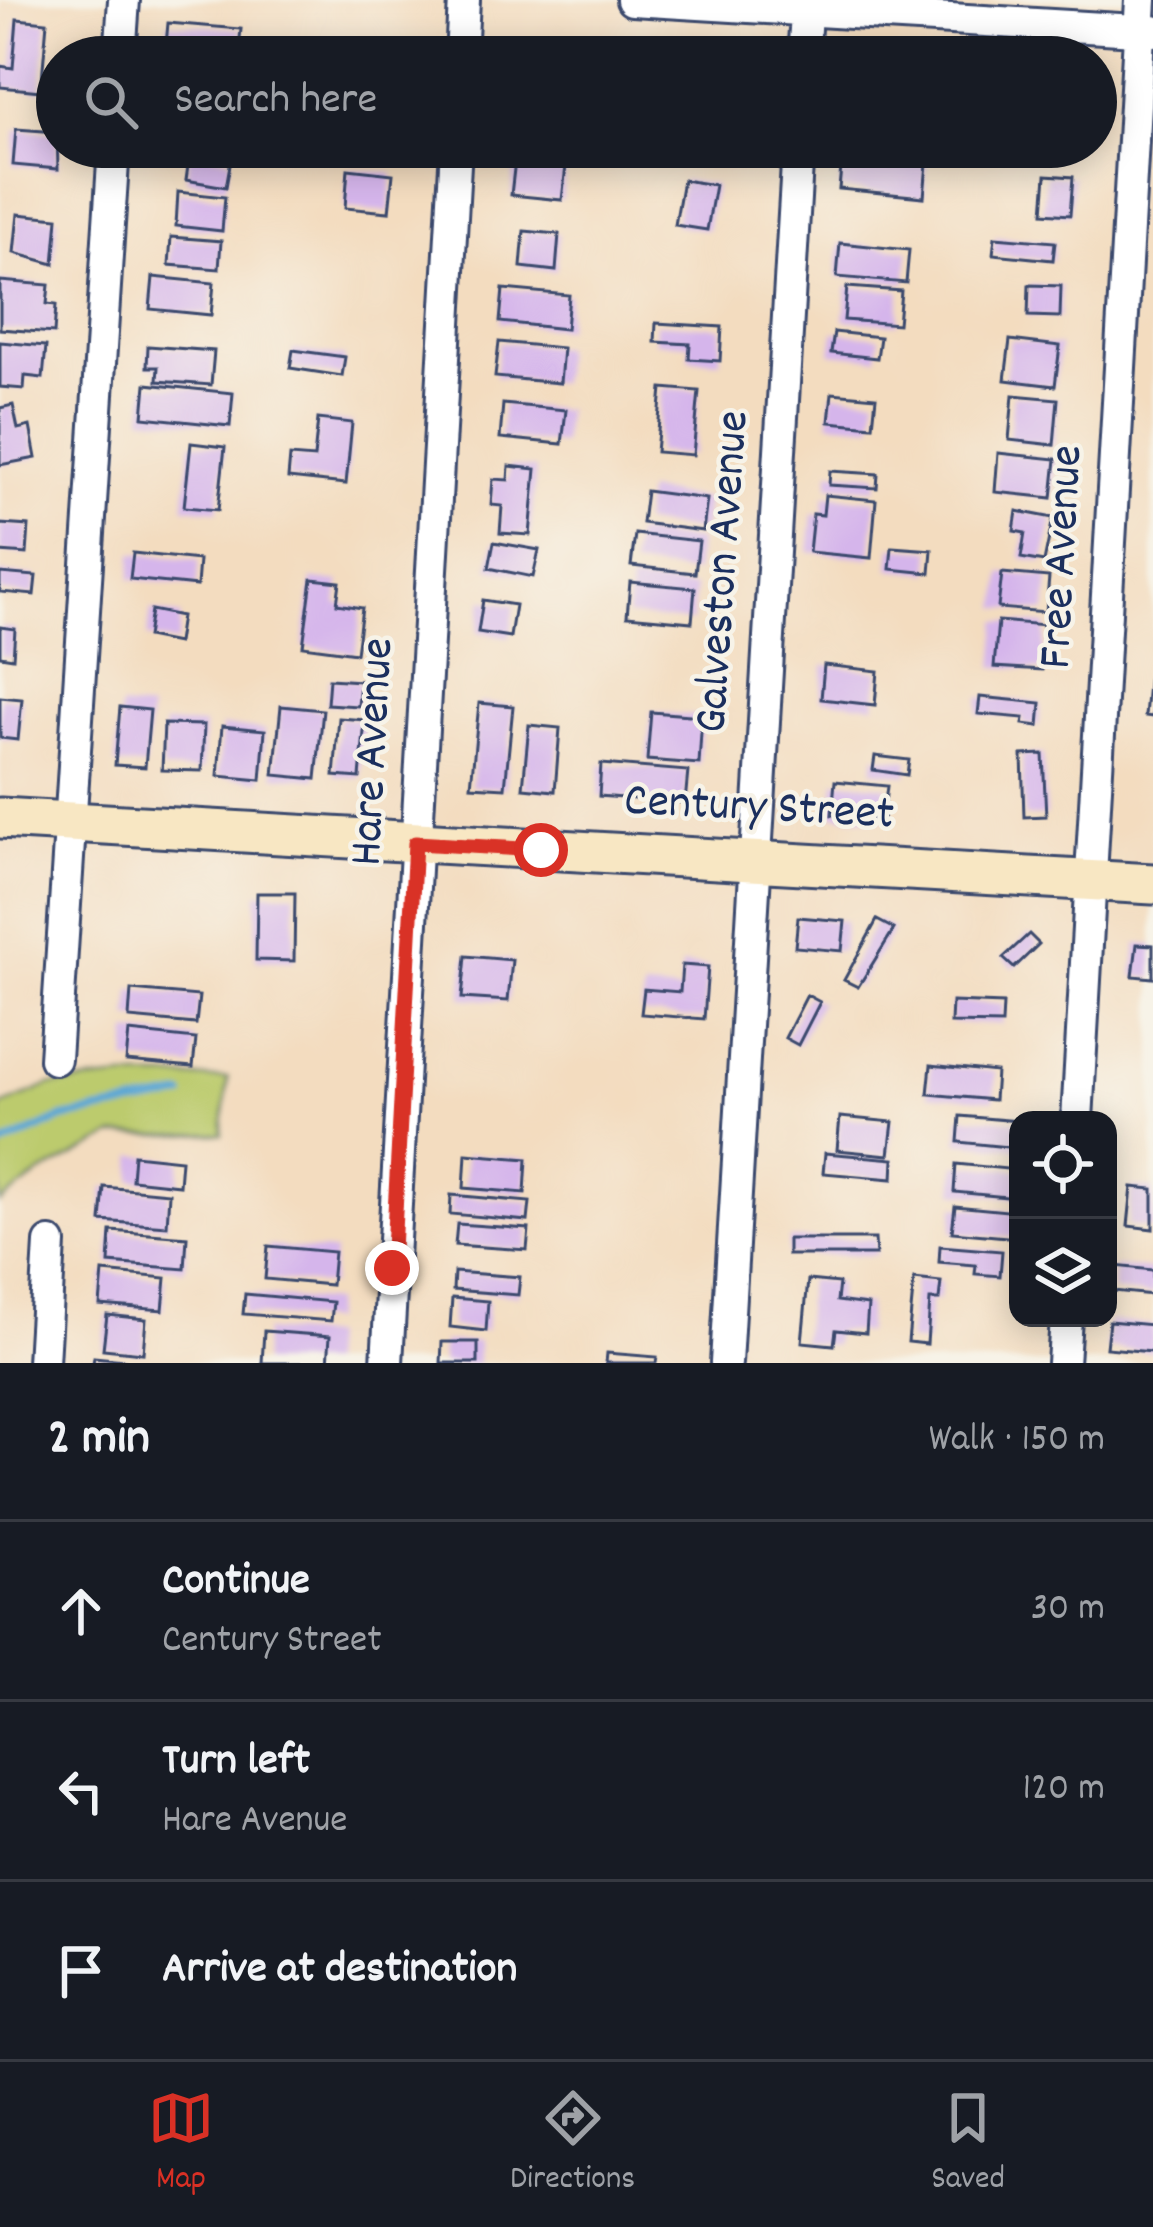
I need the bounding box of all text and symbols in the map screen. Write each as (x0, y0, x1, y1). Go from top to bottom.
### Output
search box (36, 36, 1117, 168)
icon: search (78, 69, 144, 135)
text: Search here (174, 70, 377, 134)
street label: Galveston Avenue (679, 408, 771, 736)
street label: Free Avenue (1024, 443, 1104, 671)
street label: Hare Avenue (335, 636, 415, 868)
street label: Century Street (622, 768, 896, 852)
route start (514, 823, 568, 877)
map controls (1009, 1111, 1117, 1327)
button: locate (1009, 1111, 1117, 1219)
button: layers (1009, 1219, 1117, 1327)
route end (365, 1241, 419, 1295)
text: 2 min (48, 1405, 150, 1477)
text: Walk · 150 m (929, 1414, 1105, 1469)
text: Continue (162, 1551, 310, 1615)
icon: ahead (48, 1578, 114, 1644)
text: 30 m (1031, 1583, 1105, 1638)
text: Century Street (162, 1615, 382, 1670)
text: Turn left (162, 1731, 310, 1795)
icon: left (48, 1758, 114, 1824)
text: 120 m (1022, 1763, 1105, 1818)
text: Hare Avenue (162, 1795, 348, 1850)
icon: arrive (48, 1938, 114, 2004)
text: Arrive at destination (162, 1939, 517, 2003)
tab: Map (148, 2085, 214, 2204)
tab: Directions (510, 2085, 635, 2204)
tab: Saved (931, 2085, 1005, 2204)

